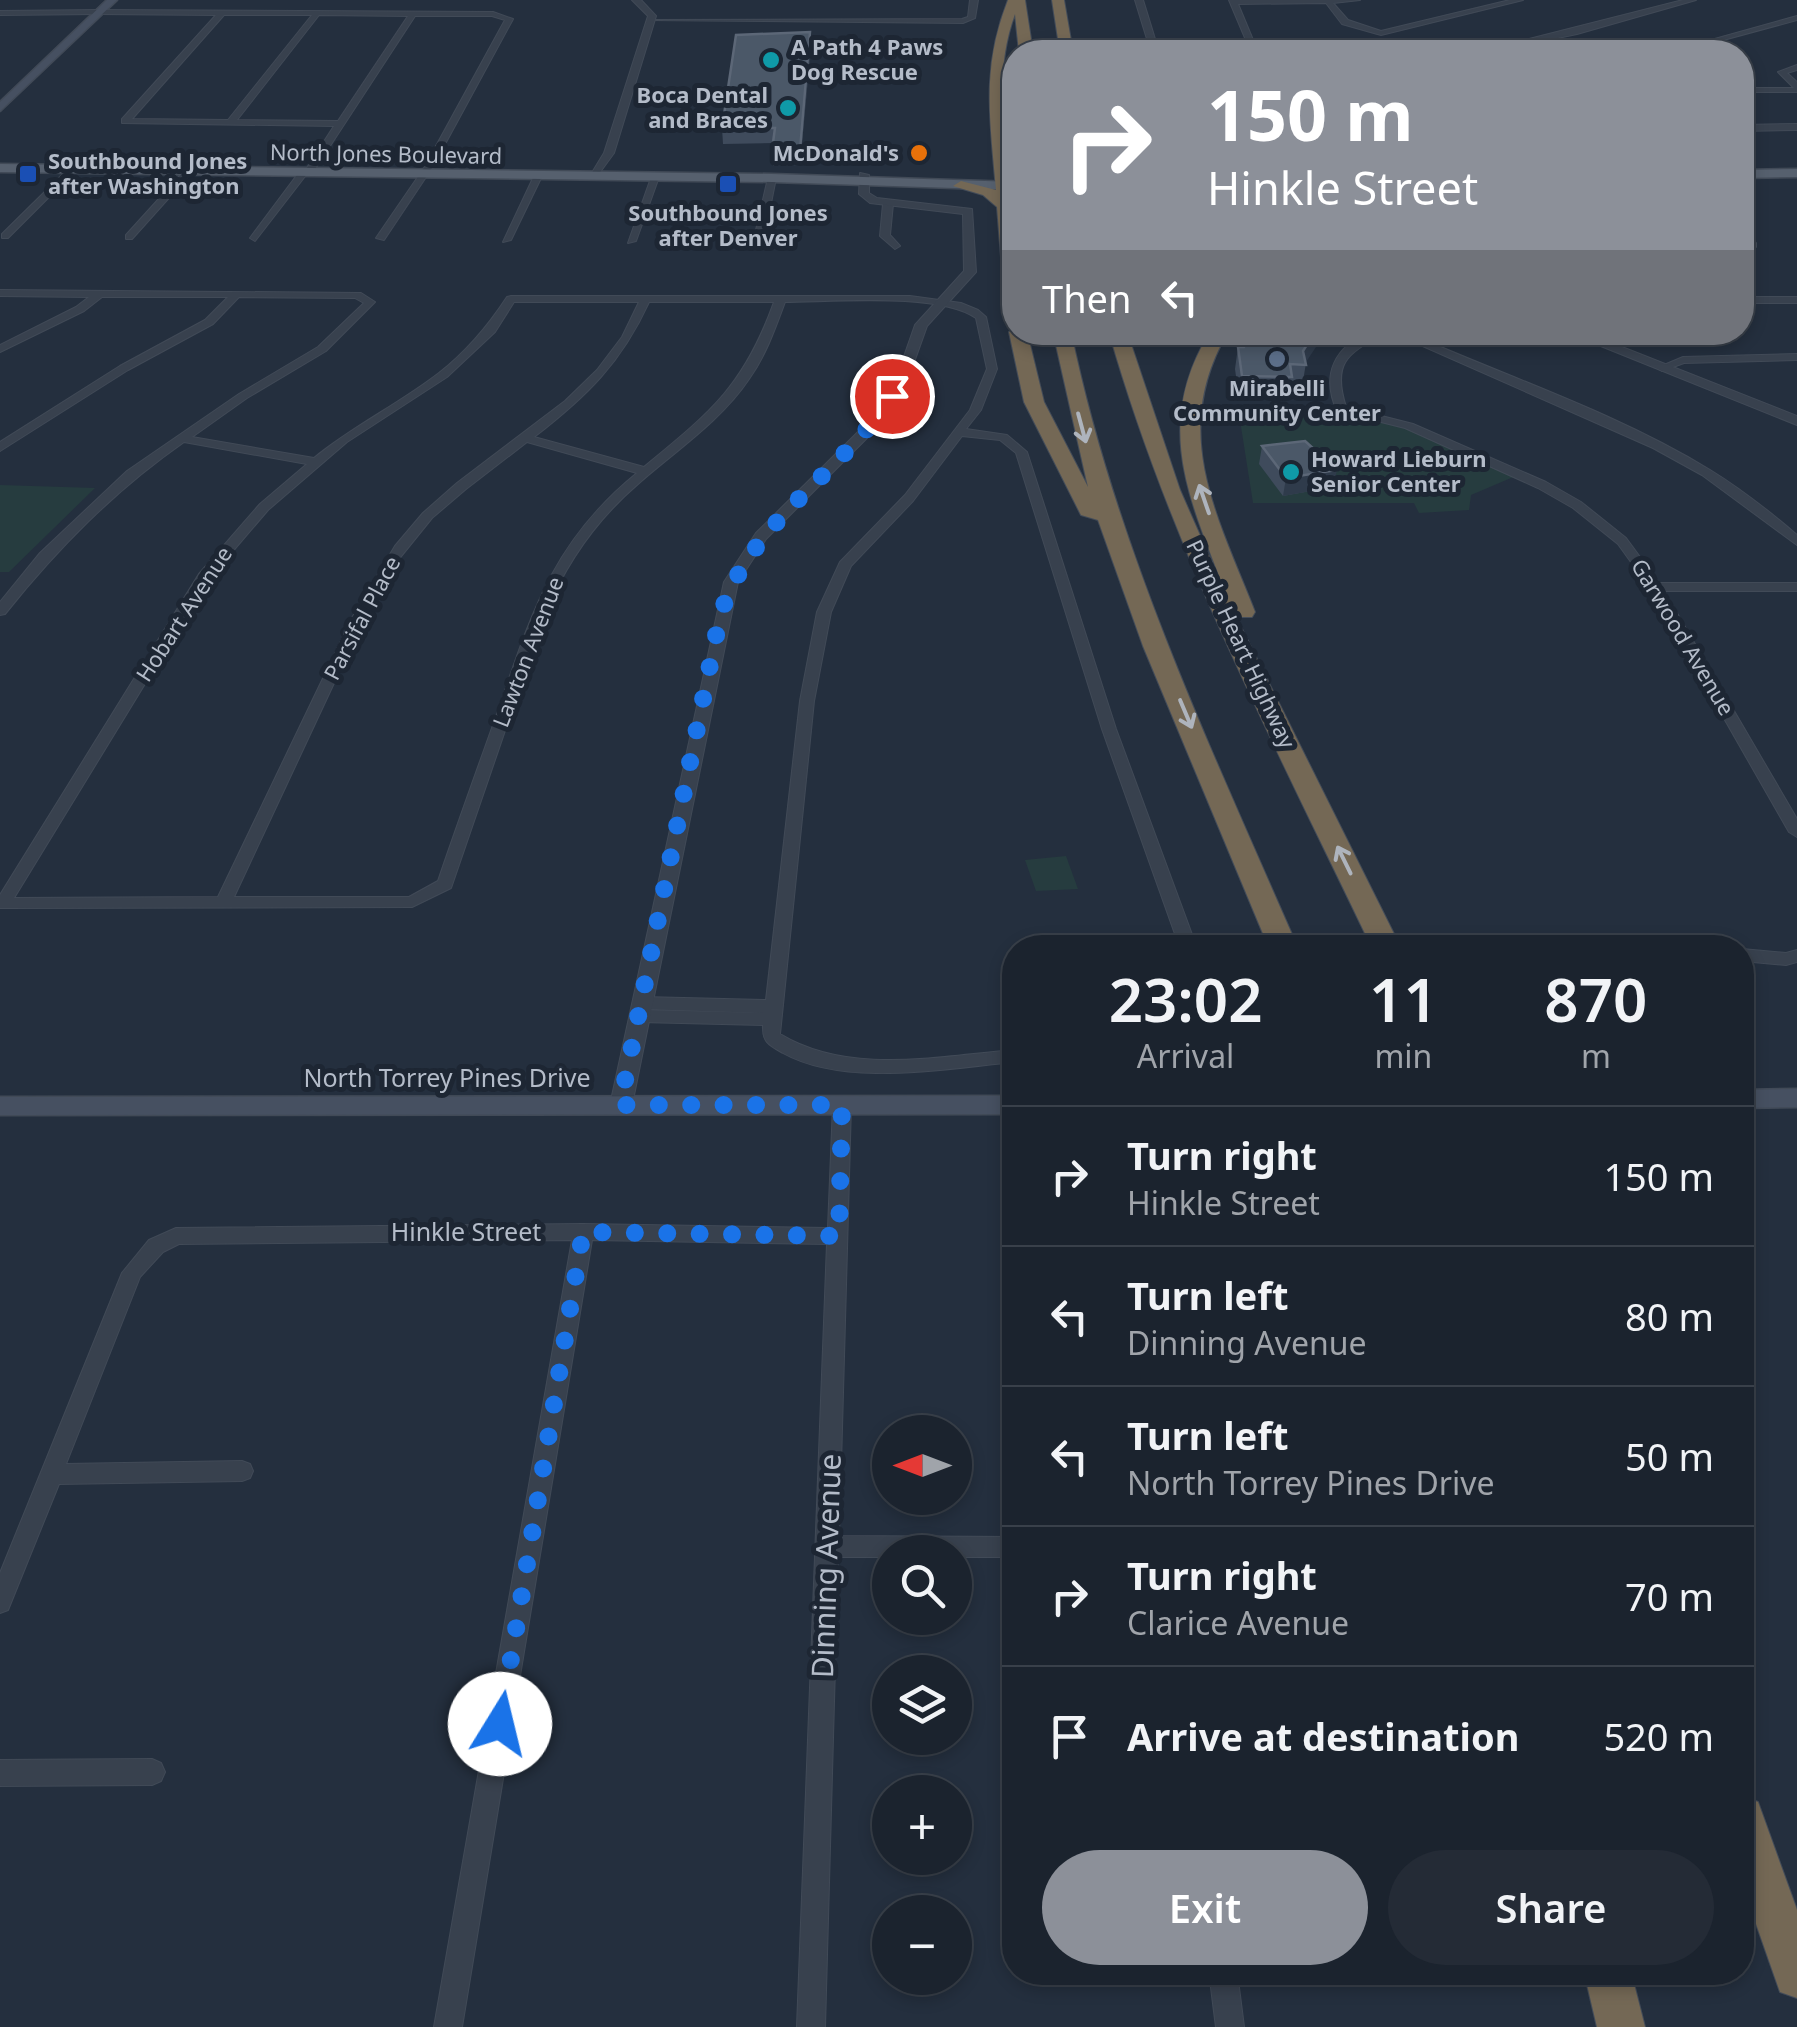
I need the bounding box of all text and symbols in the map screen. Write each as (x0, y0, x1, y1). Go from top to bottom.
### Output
place label: A Path 4 Paws Dog Rescue (791, 31, 943, 86)
marker: A Path 4 Paws Dog Rescue (760, 49, 782, 71)
text: 150 m (1207, 66, 1414, 162)
place label: Boca Dental and Braces (637, 79, 768, 134)
icon: right (1042, 80, 1172, 210)
marker: Boca Dental and Braces (777, 97, 799, 119)
street label: North Jones Boulevard (270, 136, 503, 170)
place label: McDonald's (773, 137, 899, 167)
marker: McDonald's (908, 142, 930, 164)
place label: Southbound Jones after Washington (48, 145, 247, 200)
text: Hinkle Street (1207, 157, 1478, 218)
marker: Southbound Jones after Washington (17, 163, 39, 185)
marker: Southbound Jones after Denver (717, 173, 739, 195)
place label: Southbound Jones after Denver (628, 197, 828, 252)
icon: left (1152, 270, 1207, 325)
text: Then (1042, 272, 1132, 324)
marker: Mirabelli Community Center (1266, 348, 1288, 370)
pin (850, 354, 935, 439)
icon: arrive (865, 369, 920, 424)
place label: Mirabelli Community Center (1173, 372, 1381, 427)
one-way arrow (1073, 412, 1092, 443)
place label: Howard Lieburn Senior Center (1311, 443, 1487, 498)
marker: Howard Lieburn Senior Center (1280, 461, 1302, 483)
one-way arrow (1193, 483, 1211, 515)
street label: Purple Heart Highway (1180, 534, 1304, 754)
street label: Hobart Avenue (128, 540, 238, 687)
street label: Parsifal Place (316, 550, 406, 685)
street label: Garwood Avenue (1625, 553, 1743, 720)
street label: Lawton Avenue (485, 572, 570, 731)
one-way arrow (1179, 698, 1197, 729)
one-way arrow (1334, 845, 1353, 875)
text: 23:02 (1109, 958, 1262, 1040)
text: 11 (1369, 958, 1438, 1040)
text: 870 (1544, 958, 1647, 1040)
text: Arrival (1137, 1034, 1234, 1077)
text: min (1374, 1034, 1432, 1077)
text: m (1581, 1034, 1611, 1077)
street label: North Torrey Pines Drive (303, 1060, 591, 1094)
text: Turn right (1127, 1129, 1317, 1181)
icon: right (1042, 1149, 1097, 1204)
text: 150 m (1603, 1150, 1714, 1202)
text: Hinkle Street (1127, 1181, 1320, 1224)
street label: Hinkle Street (391, 1214, 541, 1248)
text: Turn left (1127, 1269, 1289, 1321)
icon: left (1042, 1289, 1097, 1344)
text: 80 m (1625, 1290, 1714, 1342)
text: Dinning Avenue (1127, 1321, 1367, 1364)
text: Turn left (1127, 1409, 1289, 1461)
north arrow (872, 1415, 972, 1515)
map controls (872, 1415, 972, 1995)
icon: left (1042, 1429, 1097, 1484)
text: 50 m (1625, 1430, 1714, 1482)
street label: Dinning Avenue (801, 1453, 850, 1679)
text: North Torrey Pines Drive (1127, 1461, 1495, 1504)
button: search (872, 1535, 972, 1635)
text: Turn right (1127, 1549, 1317, 1601)
icon: right (1042, 1569, 1097, 1624)
text: 70 m (1625, 1570, 1714, 1622)
text: Clarice Avenue (1127, 1601, 1349, 1644)
button: layers (872, 1655, 972, 1755)
position arrow (448, 1672, 552, 1776)
icon: arrive (1042, 1709, 1097, 1764)
text: Arrive at destination (1127, 1710, 1519, 1762)
text: 520 m (1603, 1710, 1714, 1762)
button: + (872, 1775, 972, 1875)
button: Exit (1042, 1850, 1368, 1965)
button: Share (1388, 1850, 1714, 1965)
button: − (872, 1895, 972, 1995)

